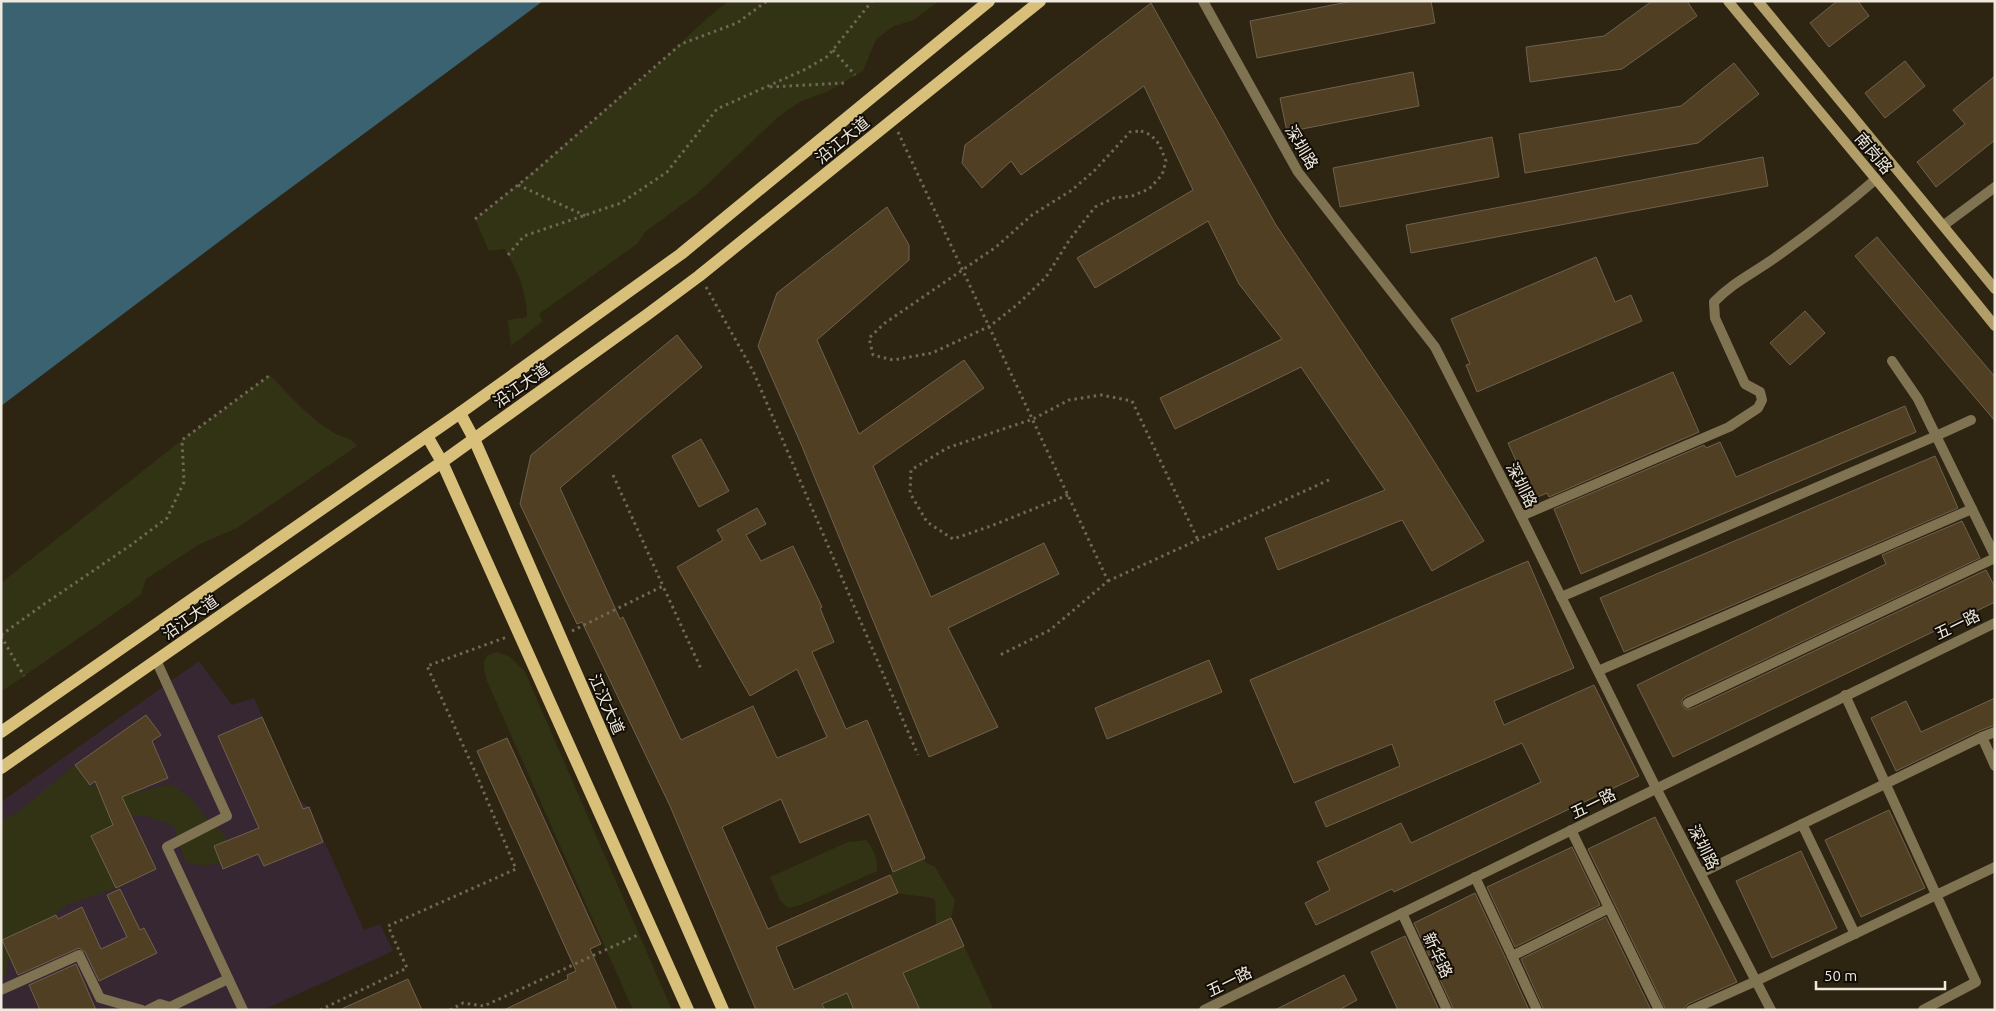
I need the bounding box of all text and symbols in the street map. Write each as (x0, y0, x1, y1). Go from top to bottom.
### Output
street label: 沿江大道 (811, 113, 873, 167)
street label: 深圳路 (1282, 122, 1322, 172)
street label: 南岗路 (1852, 129, 1896, 177)
street label: 沿江大道 (490, 359, 552, 411)
street label: 深圳路 (1503, 460, 1541, 510)
street label: 沿江大道 (159, 591, 221, 643)
street label: 五一路 (1931, 605, 1983, 643)
street label: 江汉大道 (586, 671, 628, 737)
street label: 五一路 (1567, 784, 1619, 822)
street label: 深圳路 (1685, 822, 1723, 872)
street label: 新华路 (1420, 929, 1456, 981)
scale bar (1816, 958, 1945, 990)
street label: 五一路 (1203, 962, 1255, 1000)
text: 50 m (1824, 967, 1857, 984)

